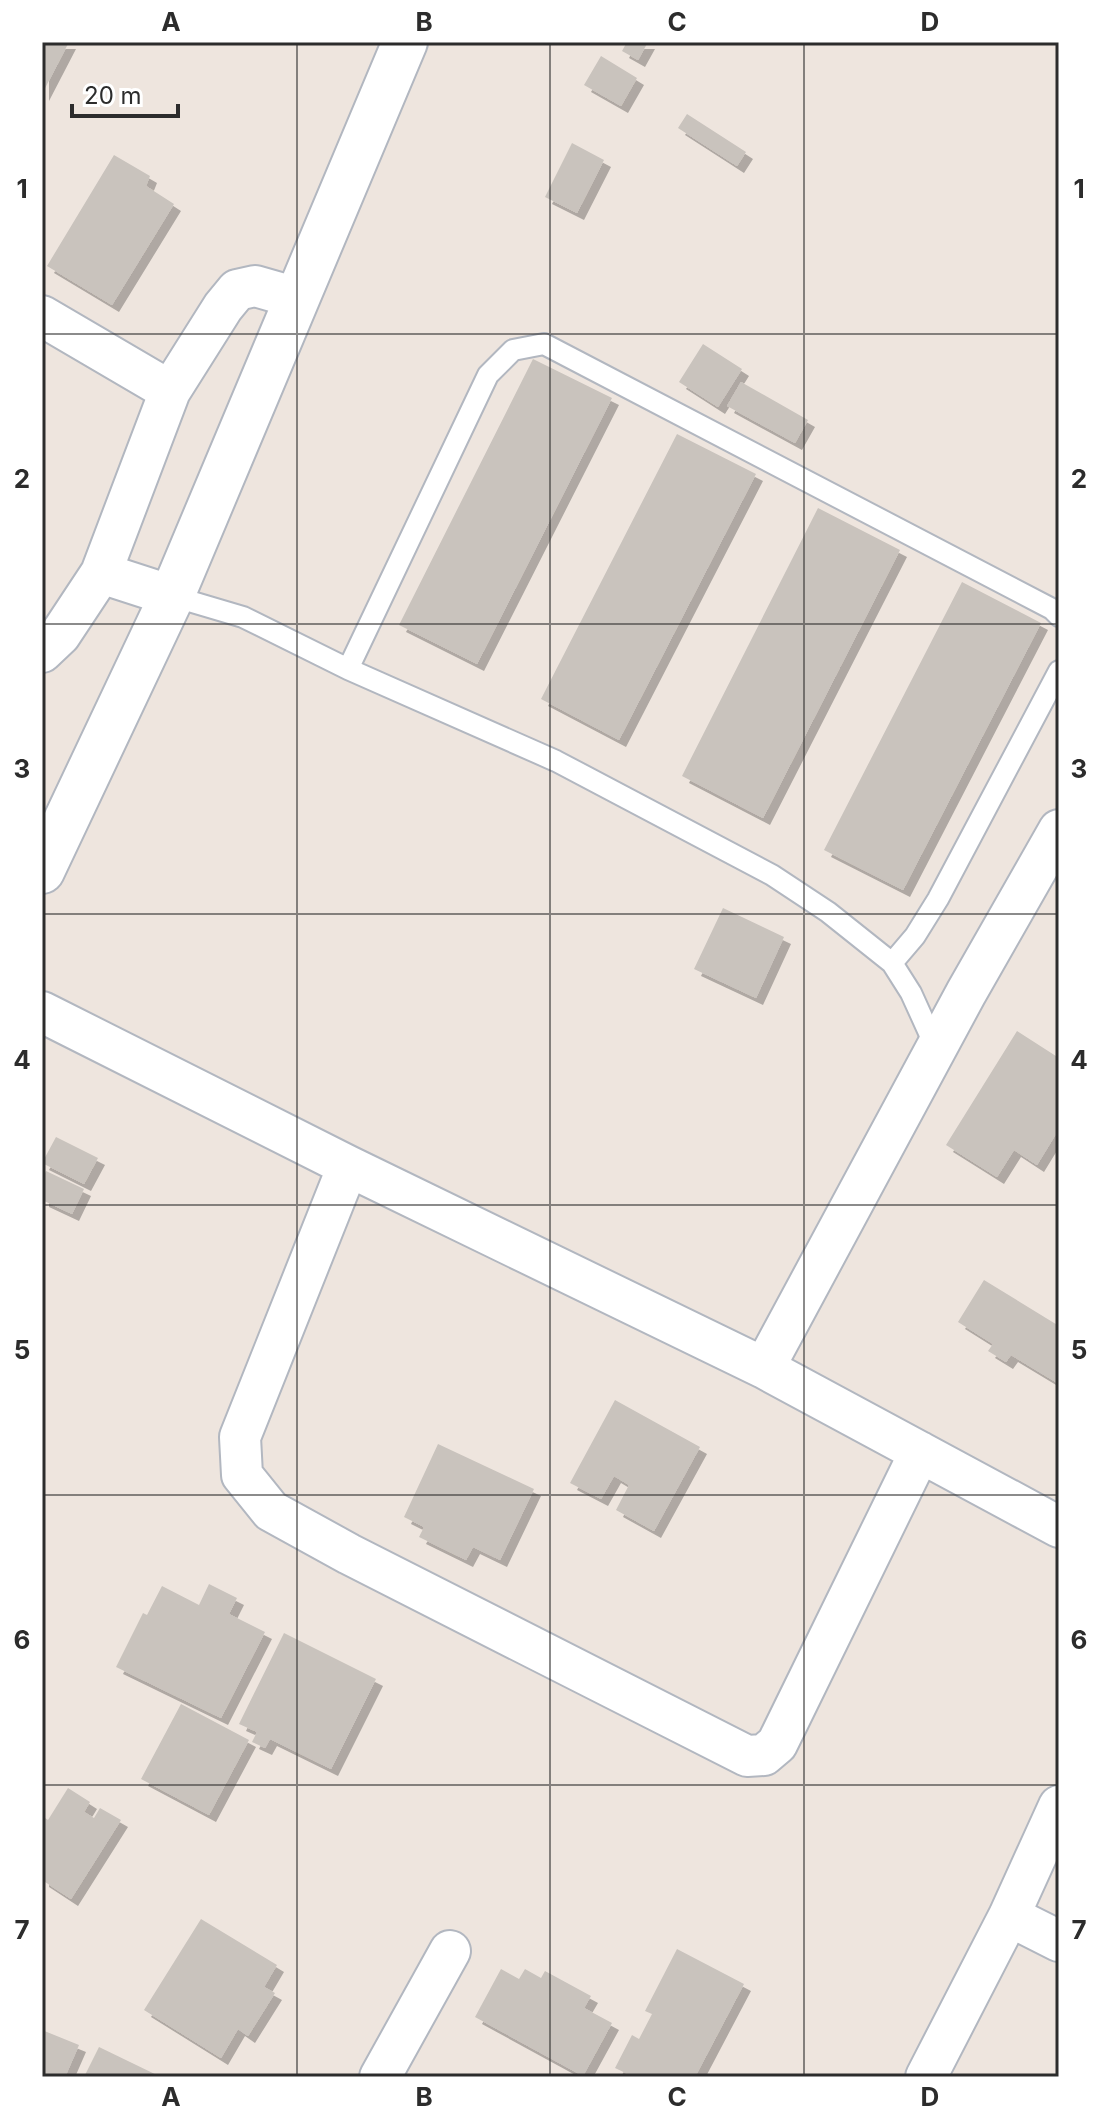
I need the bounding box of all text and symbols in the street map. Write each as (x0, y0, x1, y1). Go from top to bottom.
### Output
text: A (161, 6, 181, 37)
text: B (415, 6, 433, 37)
text: C (667, 6, 687, 37)
text: D (921, 6, 939, 37)
scale bar (72, 68, 178, 118)
text: 20 m (84, 81, 142, 110)
text: 1 (16, 173, 28, 204)
text: 1 (1073, 173, 1085, 204)
text: 2 (14, 463, 30, 494)
text: 2 (1071, 463, 1087, 494)
text: 3 (14, 753, 30, 784)
text: 3 (1071, 753, 1087, 784)
text: 4 (13, 1044, 31, 1075)
text: 4 (1070, 1044, 1088, 1075)
text: 5 (14, 1334, 30, 1365)
text: 5 (1071, 1334, 1087, 1365)
text: 6 (14, 1624, 30, 1655)
text: 6 (1071, 1624, 1087, 1655)
text: 7 (14, 1914, 30, 1945)
text: 7 (1071, 1914, 1087, 1945)
text: A (161, 2081, 181, 2112)
text: B (415, 2081, 433, 2112)
text: C (667, 2081, 687, 2112)
text: D (921, 2081, 939, 2112)

